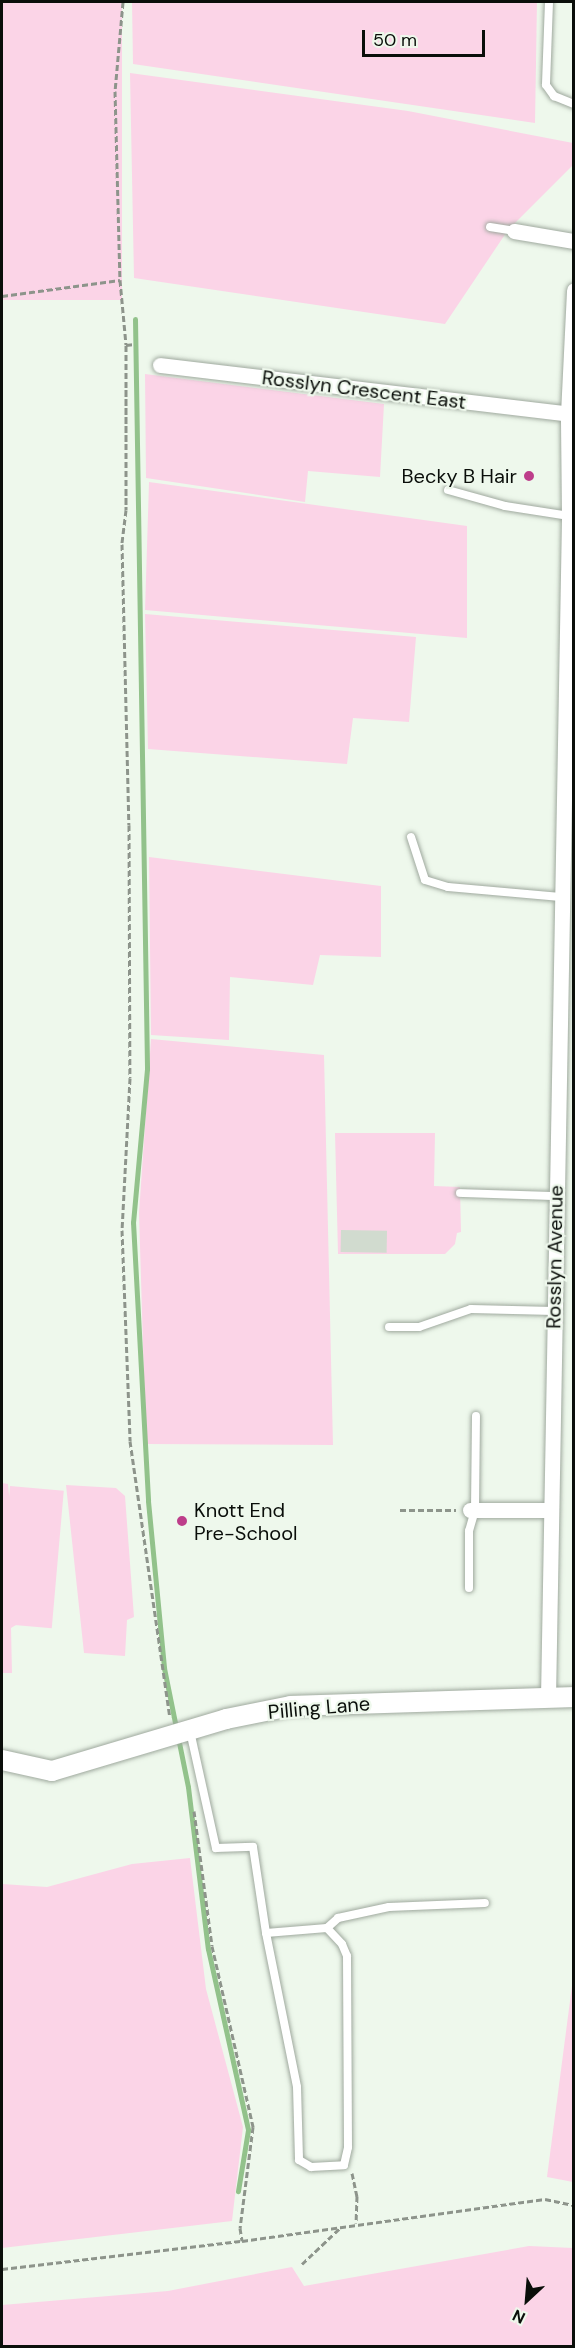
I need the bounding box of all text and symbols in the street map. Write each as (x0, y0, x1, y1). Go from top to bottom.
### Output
scale bar (365, 18, 488, 56)
text: 50 m (373, 28, 417, 52)
street label: Rosslyn Crescent East (261, 366, 467, 414)
place label: Becky B Hair (402, 464, 517, 488)
marker: Becky B Hair (522, 469, 536, 483)
street label: Rosslyn Avenue (542, 1185, 568, 1329)
place label: Knott End Pre-School (194, 1498, 298, 1545)
marker: Knott End Pre-School (175, 1514, 189, 1528)
street label: Pilling Lane (267, 1692, 371, 1724)
north arrow (497, 2270, 557, 2330)
text: N (509, 2305, 529, 2329)

